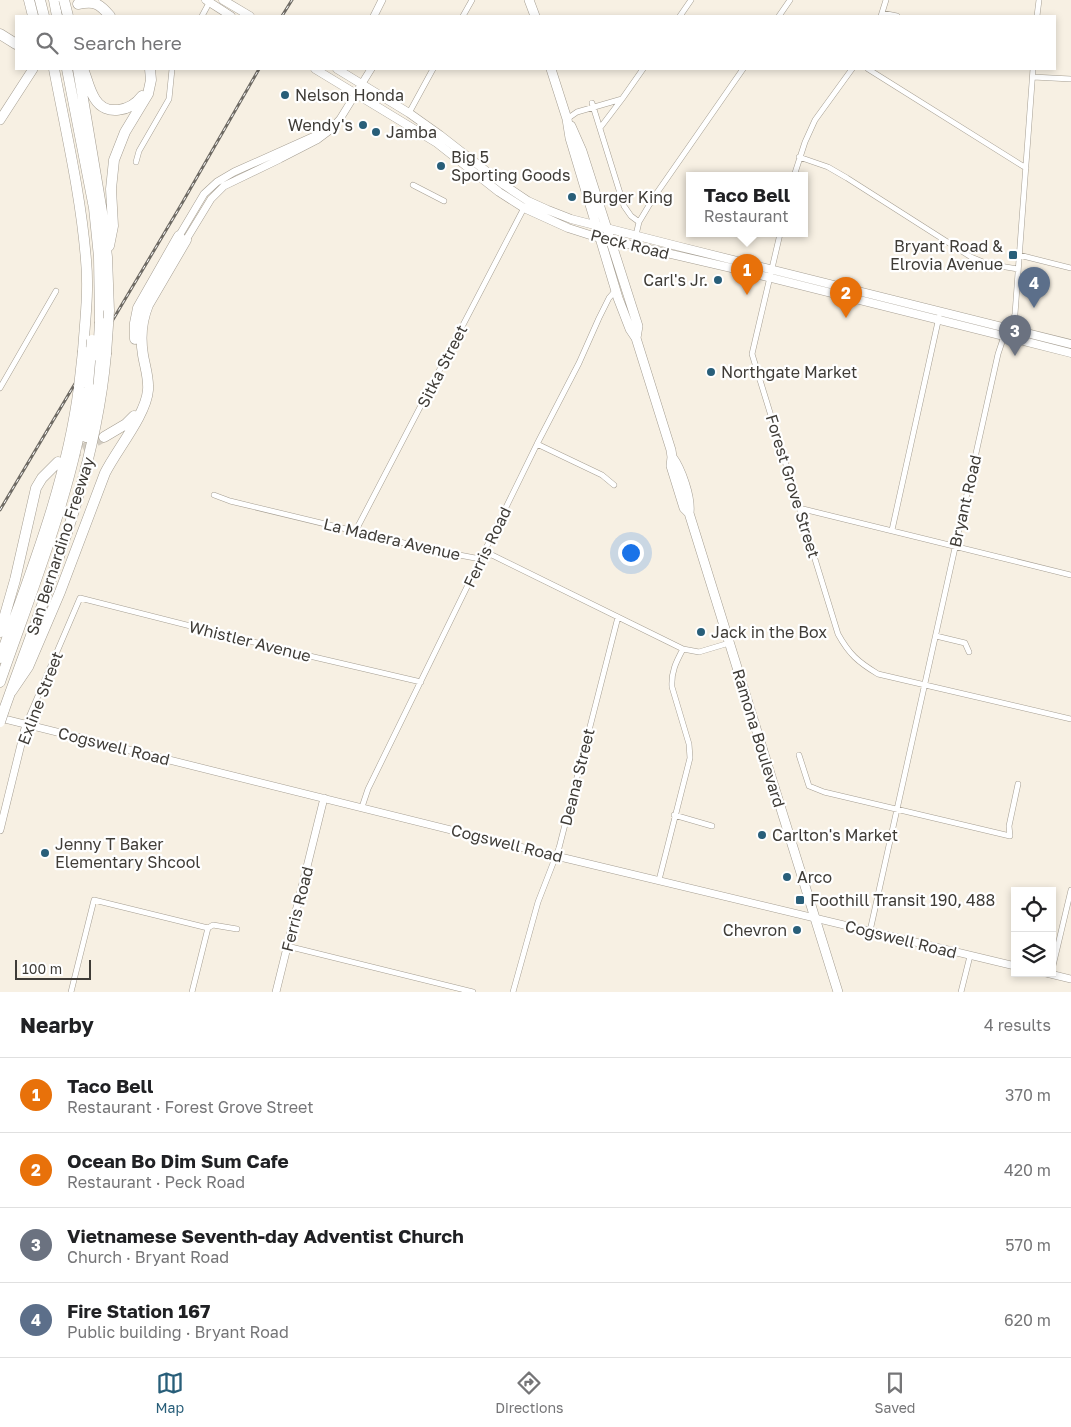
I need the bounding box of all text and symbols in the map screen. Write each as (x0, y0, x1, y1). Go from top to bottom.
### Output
search box (15, 15, 1056, 70)
icon: search (33, 29, 61, 57)
text: Search here (73, 31, 182, 54)
place label: Nelson Honda (295, 85, 404, 105)
marker: Nelson Honda (279, 89, 291, 101)
place label: Wendy's (288, 115, 353, 135)
marker: Wendy's (357, 119, 369, 131)
place label: Jamba (386, 122, 437, 142)
marker: Jamba (370, 126, 382, 138)
place label: Big 5 Sporting Goods (451, 147, 570, 185)
marker: Big 5 Sporting Goods (435, 160, 447, 172)
popup (686, 172, 808, 237)
text: Taco Bell (704, 183, 790, 206)
place label: Burger King (582, 187, 673, 207)
marker: Burger King (566, 191, 578, 203)
text: Restaurant (704, 206, 789, 226)
street label: Peck Road (588, 225, 672, 263)
place label: Bryant Road & Elrovia Avenue (890, 236, 1003, 274)
marker: Bryant Road & Elrovia Avenue (1007, 249, 1019, 261)
pin: 1 (731, 254, 763, 295)
pin: 4 (1018, 267, 1050, 308)
place label: Carl's Jr. (643, 270, 708, 290)
marker: Carl's Jr. (712, 274, 724, 286)
pin: 2 (830, 277, 862, 318)
pin: 3 (999, 315, 1031, 356)
street label: Sitka Street (413, 321, 471, 411)
place label: Northgate Market (721, 362, 857, 382)
marker: Northgate Market (705, 366, 717, 378)
street label: Forest Grove Street (762, 412, 824, 560)
street label: Bryant Road (945, 453, 985, 549)
street label: San Bernardino Freeway (22, 454, 98, 638)
street label: Ferris Road (459, 503, 515, 591)
street label: La Madera Avenue (322, 514, 462, 564)
your location (618, 540, 644, 566)
street label: Whistler Avenue (187, 616, 313, 666)
place label: Jack in the Box (711, 622, 827, 642)
marker: Jack in the Box (695, 626, 707, 638)
street label: Exline Street (13, 648, 67, 748)
street label: Ramona Boulevard (728, 666, 790, 810)
street label: Cogswell Road (56, 722, 172, 770)
street label: Deana Street (555, 726, 599, 828)
street label: Cogswell Road (449, 819, 565, 867)
place label: Carlton's Market (772, 825, 898, 845)
marker: Carlton's Market (756, 829, 768, 841)
place label: Jenny T Baker Elementary Shcool (55, 834, 200, 872)
marker: Jenny T Baker Elementary Shcool (39, 847, 51, 859)
street label: Ferris Road (277, 864, 317, 954)
place label: Arco (797, 867, 832, 887)
marker: Arco (781, 871, 793, 883)
map controls (1011, 887, 1056, 977)
button: locate (1011, 887, 1056, 932)
place label: Foothill Transit 190, 488 (810, 890, 995, 910)
marker: Foothill Transit 190, 488 (794, 894, 806, 906)
street label: Cogswell Road (843, 915, 959, 963)
place label: Chevron (723, 920, 787, 940)
marker: Chevron (791, 924, 803, 936)
button: layers (1011, 932, 1056, 977)
scale bar (15, 957, 91, 980)
text: 100 m (22, 960, 62, 977)
text: Nearby (20, 1012, 94, 1038)
text: 4 results (984, 1015, 1051, 1035)
text: Taco Bell (67, 1074, 153, 1097)
text: 1 (32, 1085, 40, 1105)
text: 370 m (1005, 1085, 1051, 1105)
text: Restaurant · Forest Grove Street (67, 1097, 314, 1117)
text: Ocean Bo Dim Sum Cafe (67, 1149, 289, 1172)
text: 2 (31, 1160, 41, 1180)
text: 420 m (1004, 1160, 1051, 1180)
text: Restaurant · Peck Road (67, 1172, 245, 1192)
text: Vietnamese Seventh-day Adventist Church (67, 1224, 464, 1247)
text: 3 (31, 1235, 41, 1255)
text: 570 m (1005, 1235, 1051, 1255)
text: Church · Bryant Road (67, 1247, 229, 1267)
text: Fire Station 167 (67, 1299, 210, 1322)
text: 4 (31, 1310, 41, 1330)
text: 620 m (1004, 1310, 1051, 1330)
text: Public building · Bryant Road (67, 1322, 289, 1342)
tab: Map (156, 1369, 184, 1416)
tab: Directions (495, 1369, 564, 1416)
tab: Saved (875, 1369, 915, 1416)

